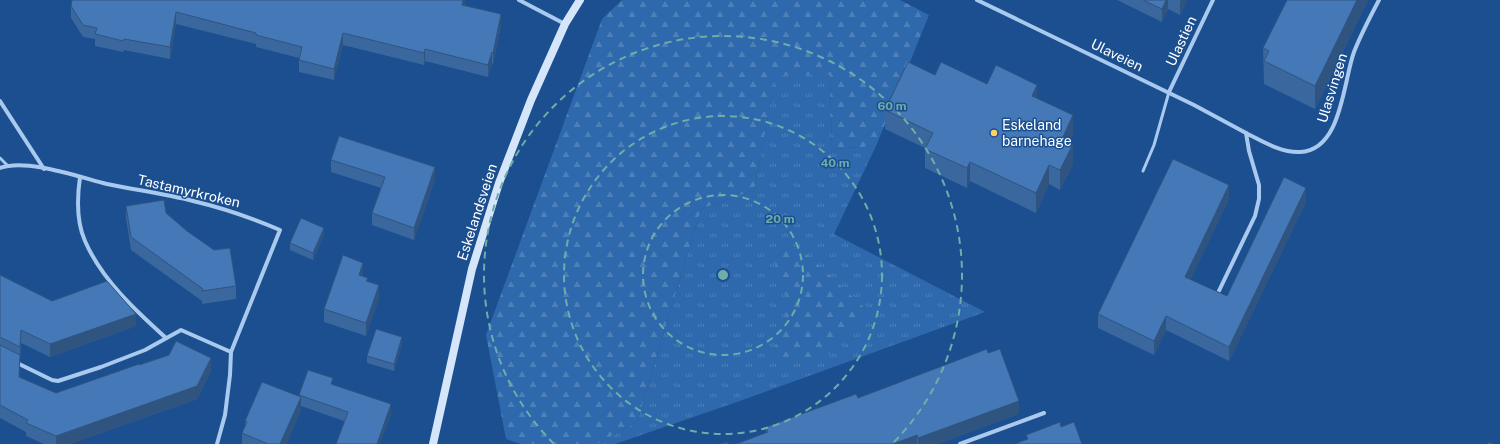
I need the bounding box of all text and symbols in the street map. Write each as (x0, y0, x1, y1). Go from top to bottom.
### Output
street label: Ulastien (1162, 13, 1200, 69)
street label: Ulaveien (1088, 36, 1146, 74)
street label: Ulasvingen (1314, 51, 1350, 125)
text: 60 m (877, 99, 907, 113)
place label: Eskeland barnehage (1002, 117, 1072, 149)
marker: Eskeland barnehage (989, 128, 999, 138)
text: 40 m (820, 156, 850, 170)
street label: Eskelandsveien (454, 162, 500, 262)
street label: Tastamyrkroken (136, 171, 242, 211)
text: 20 m (766, 212, 795, 226)
centre of rings (716, 268, 730, 282)

